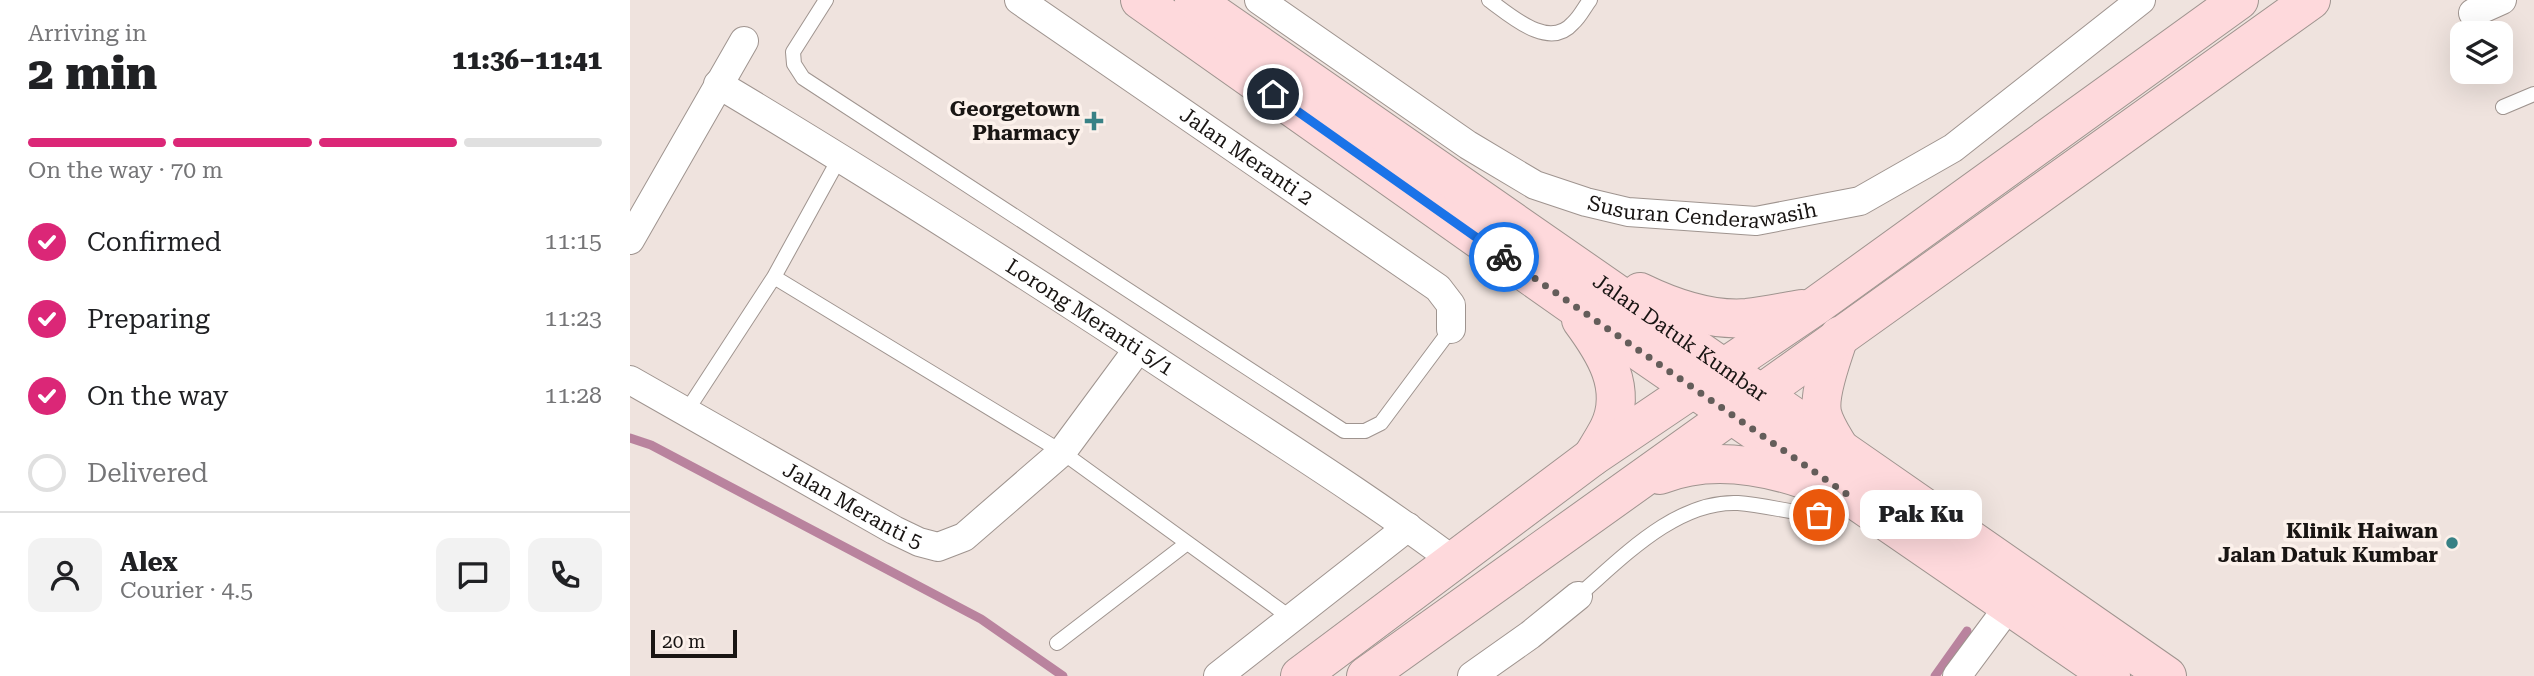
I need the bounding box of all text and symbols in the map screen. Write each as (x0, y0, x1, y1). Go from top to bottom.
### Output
text: Arriving in (28, 20, 147, 47)
map controls (2450, 21, 2513, 84)
button: layers (2450, 21, 2513, 84)
text: 11:36–11:41 (452, 45, 602, 75)
text: 2 min (28, 46, 157, 100)
pin (1243, 64, 1303, 124)
icon: home (1254, 75, 1292, 113)
place label: Georgetown Pharmacy (950, 97, 1080, 145)
street label: Jalan Meranti 2 (1175, 102, 1317, 210)
marker: Georgetown Pharmacy (1086, 113, 1102, 129)
text: On the way · 70 m (28, 157, 223, 184)
street label: Susuran Cenderawasih (1585, 191, 1820, 233)
courier (1469, 222, 1539, 292)
icon: check (28, 223, 66, 261)
text: Confirmed (87, 227, 222, 257)
text: 11:15 (545, 228, 602, 255)
icon: bike (1485, 238, 1523, 276)
street label: Lorong Meranti 5/1 (1002, 254, 1178, 381)
street label: Jalan Datuk Kumbar (1589, 269, 1772, 407)
icon: check (28, 300, 66, 338)
text: Preparing (87, 304, 210, 334)
text: 11:23 (545, 305, 602, 332)
icon: check (28, 377, 66, 415)
text: On the way (87, 381, 228, 411)
text: 11:28 (545, 382, 602, 409)
text: Delivered (87, 458, 208, 488)
street label: Jalan Meranti 5 (779, 458, 926, 554)
pin (1789, 485, 1849, 545)
callout: Pak Ku (1861, 490, 1984, 540)
icon: bag (1800, 496, 1838, 534)
text: Pak Ku (1878, 501, 1964, 528)
place label: Klinik Haiwan Jalan Datuk Kumbar (2218, 519, 2438, 567)
marker: Klinik Haiwan Jalan Datuk Kumbar (2444, 535, 2460, 551)
button: person (28, 538, 102, 612)
button: chat (436, 538, 510, 612)
button: phone (528, 538, 602, 612)
text: Alex (120, 547, 178, 577)
text: Courier · 4.5 (120, 577, 253, 604)
scale bar (651, 627, 737, 659)
text: 20 m (662, 630, 705, 653)

